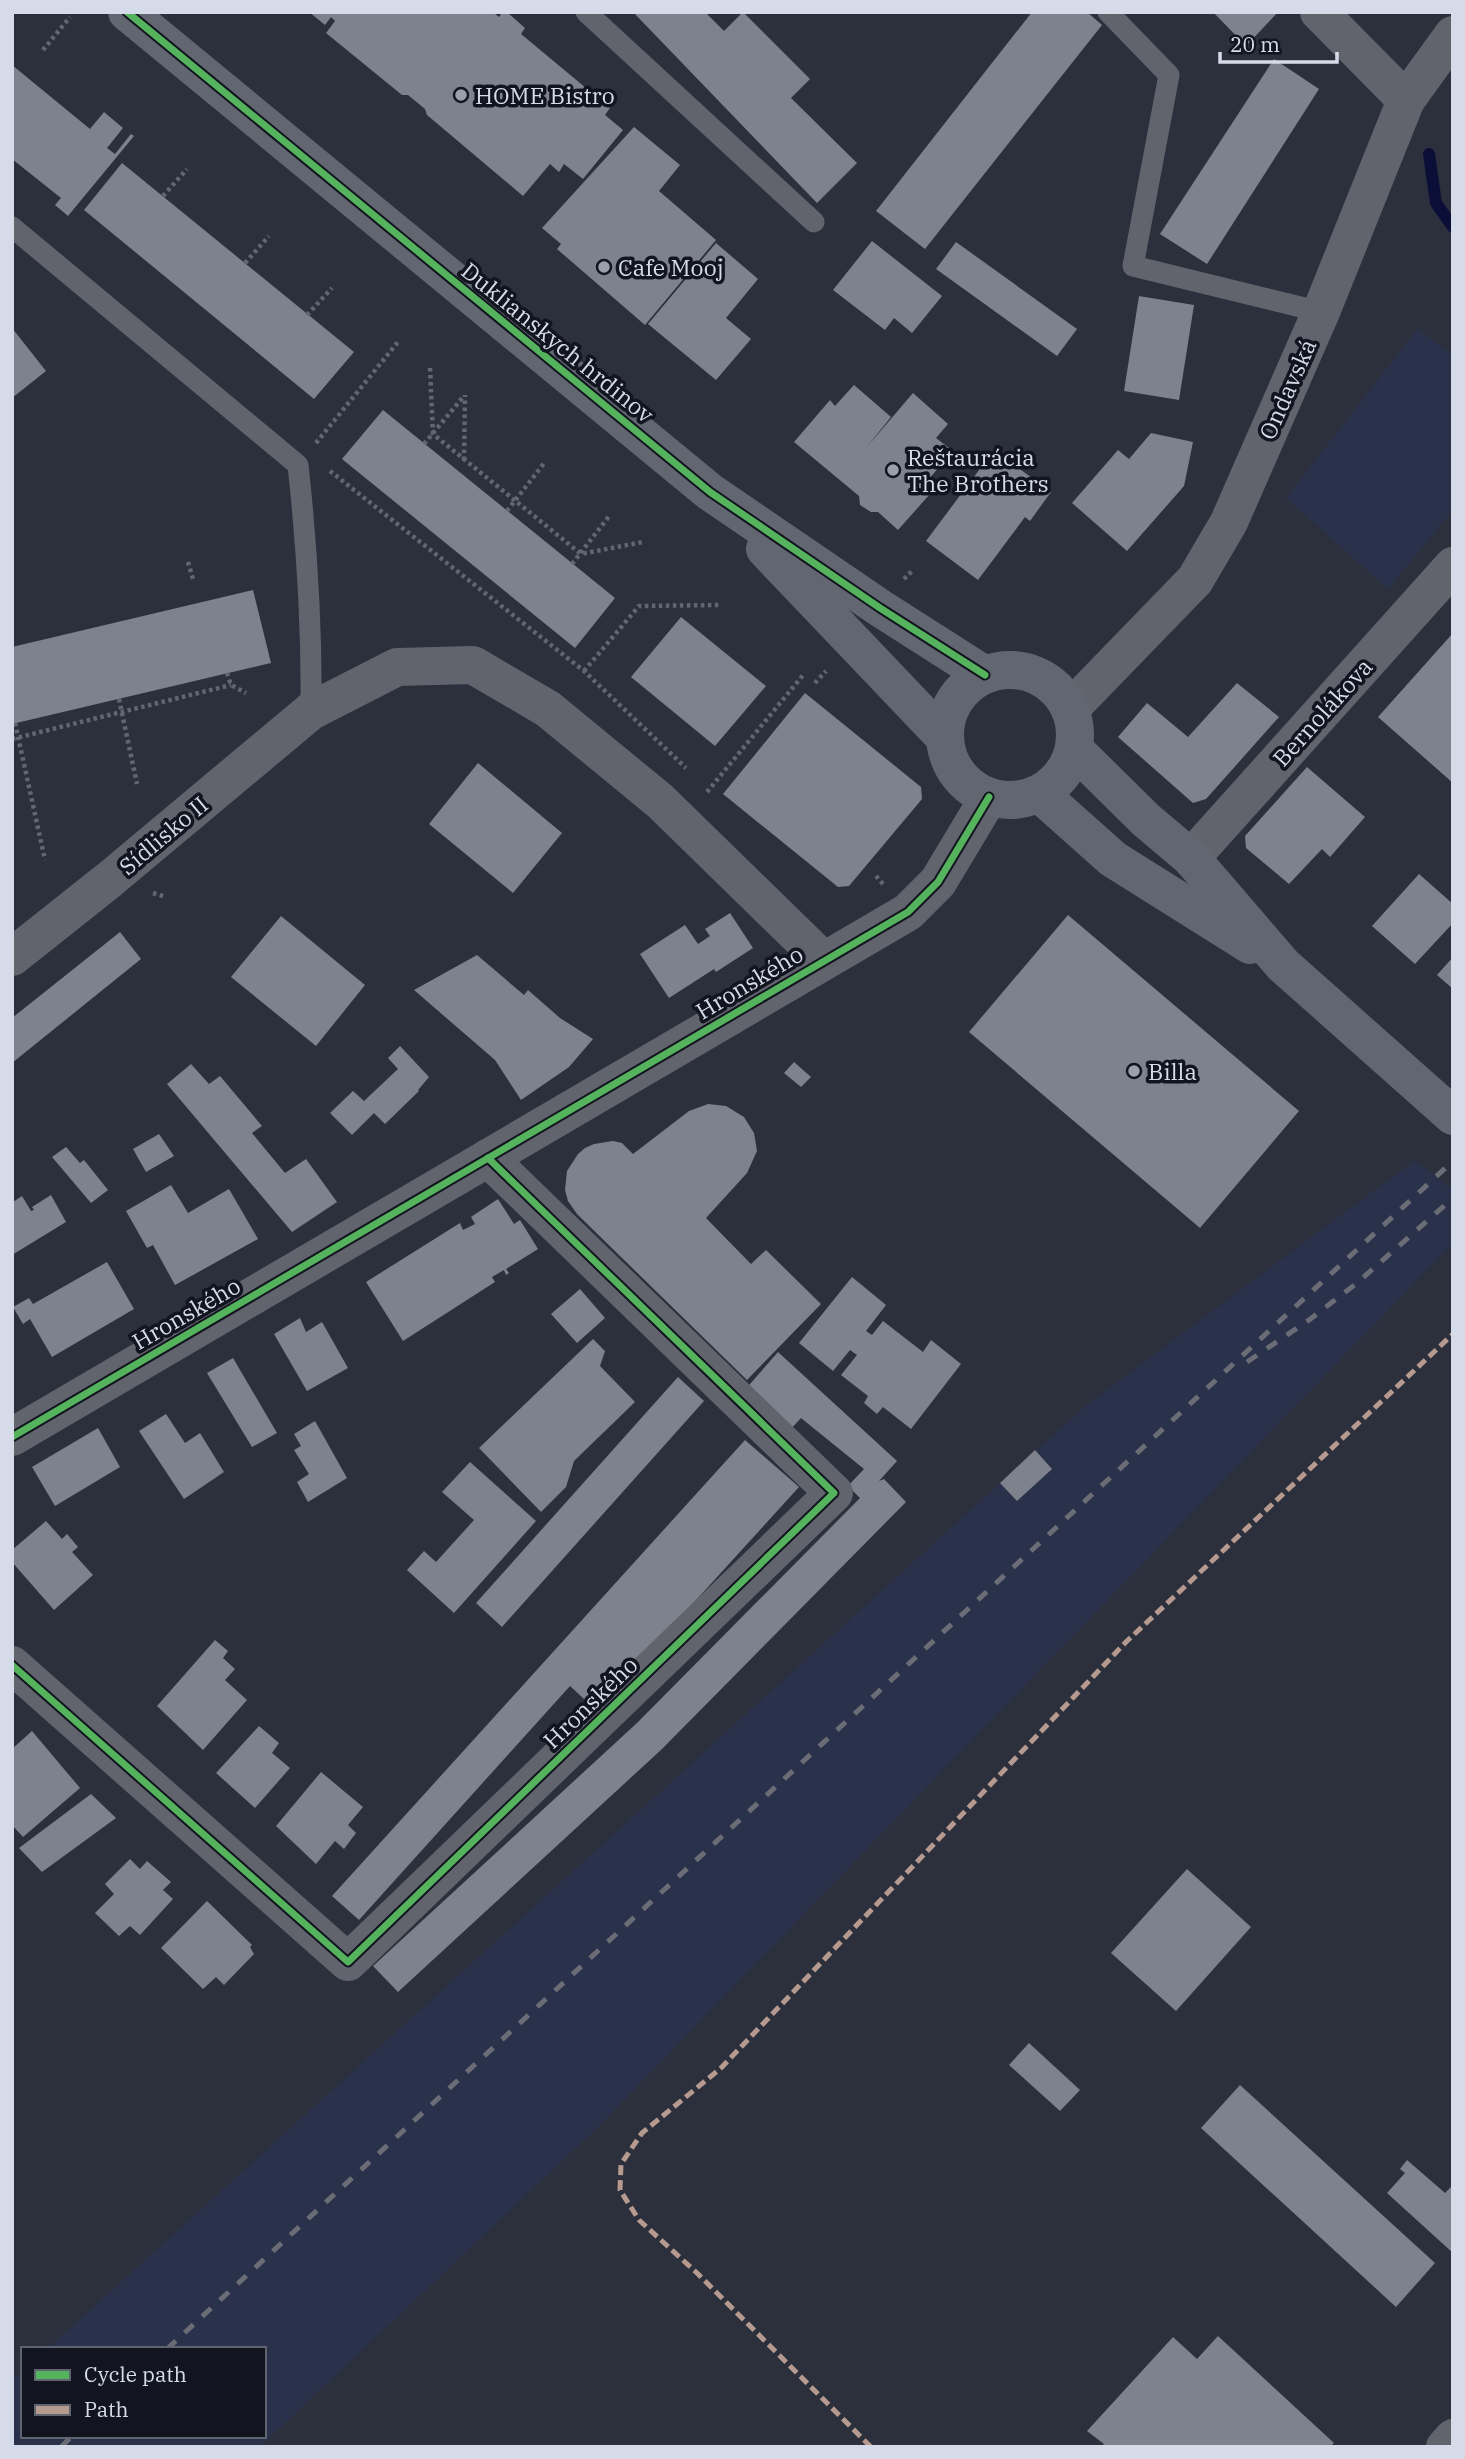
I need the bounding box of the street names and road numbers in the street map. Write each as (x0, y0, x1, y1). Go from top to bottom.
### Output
street label: Duklianskych hrdinov (456, 255, 661, 429)
street label: Ondavská (1252, 334, 1322, 444)
street label: Bernolákova (1266, 652, 1378, 772)
street label: Sídlisko II (112, 789, 214, 881)
street label: Hronského (690, 938, 808, 1026)
street label: Hronského (127, 1270, 245, 1356)
street label: Hronského (536, 1650, 644, 1754)

